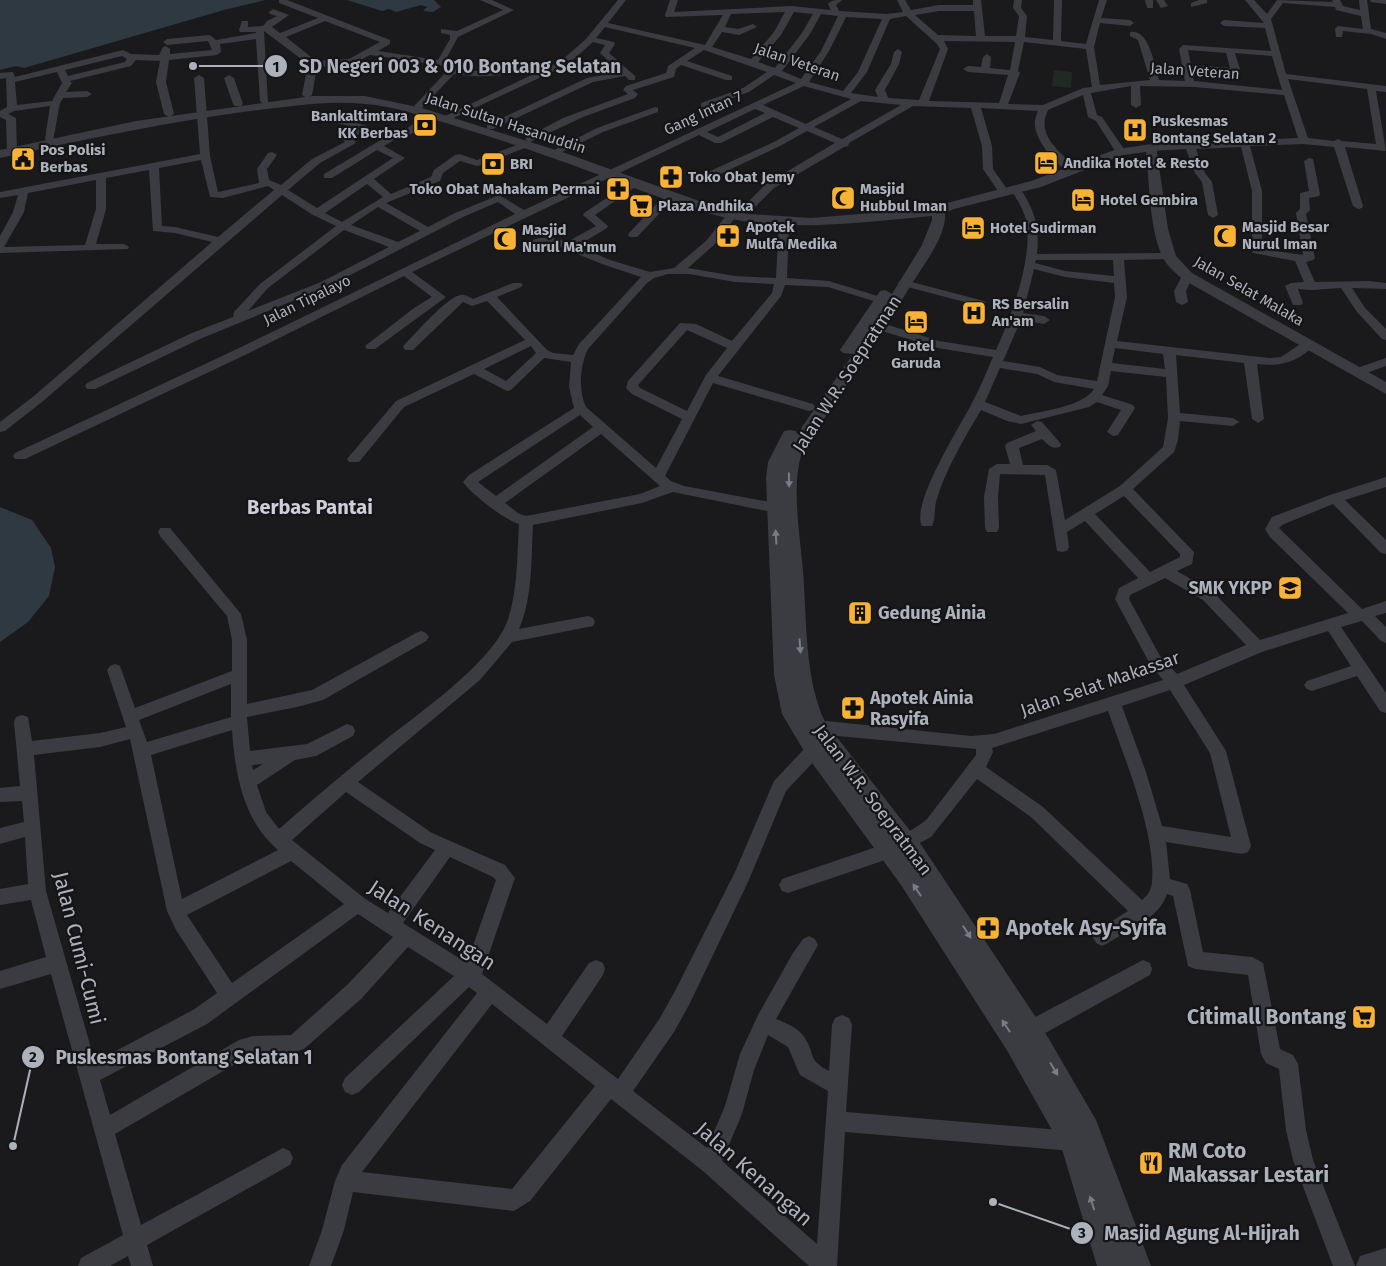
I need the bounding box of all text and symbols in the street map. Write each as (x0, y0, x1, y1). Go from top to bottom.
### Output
street label: Jalan Veteran (752, 39, 842, 85)
callout: SD Negeri 003 & 010 Bontang Selatan (263, 49, 631, 83)
text: SD Negeri 003 & 010 Bontang Selatan (299, 55, 621, 78)
text: 1 (273, 58, 279, 76)
street label: Jalan Veteran (1150, 59, 1240, 83)
street label: Gang Intan 7 (661, 87, 745, 139)
street label: Jalan Sultan Hasanuddin (424, 89, 588, 157)
place label: Bankaltimtara KK Berbas (311, 107, 408, 142)
bank icon: Bankaltimtara KK Berbas (412, 112, 438, 138)
place label: Puskesmas Bontang Selatan 2 (1152, 112, 1276, 147)
hospital icon: Puskesmas Bontang Selatan 2 (1122, 117, 1148, 143)
place label: Pos Polisi Berbas (40, 141, 106, 176)
public building icon: Pos Polisi Berbas (10, 146, 36, 172)
hotel icon: Andika Hotel & Resto (1033, 150, 1059, 176)
bank icon: BRI (480, 151, 506, 177)
place label: Andika Hotel & Resto (1063, 154, 1209, 172)
place label: BRI (510, 155, 533, 173)
pharmacy icon: Toko Obat Jemy (658, 164, 684, 190)
place label: Toko Obat Jemy (688, 168, 795, 186)
pharmacy icon: Toko Obat Mahakam Permai (605, 176, 631, 202)
place label: Toko Obat Mahakam Permai (409, 180, 600, 198)
place label: Masjid Hubbul Iman (860, 180, 947, 215)
mosque icon: Masjid Hubbul Iman (830, 185, 856, 211)
hotel icon: Hotel Gembira (1070, 187, 1096, 213)
place label: Hotel Gembira (1100, 191, 1198, 209)
supermarket icon: Plaza Andhika (628, 193, 654, 219)
place label: Plaza Andhika (658, 197, 754, 215)
hotel icon: Hotel Sudirman (960, 215, 986, 241)
place label: Apotek Mulfa Medika (745, 218, 837, 253)
place label: Masjid Besar Nurul Iman (1242, 218, 1330, 253)
place label: Hotel Sudirman (990, 219, 1097, 237)
place label: Masjid Nurul Ma'mun (522, 221, 616, 256)
pharmacy icon: Apotek Mulfa Medika (715, 223, 741, 249)
mosque icon: Masjid Besar Nurul Iman (1212, 223, 1238, 249)
mosque icon: Masjid Nurul Ma'mun (492, 226, 518, 252)
street label: Jalan Selat Malaka (1191, 252, 1307, 330)
street label: Jalan Tipalayo (260, 271, 354, 329)
street label: Jalan W.R. Soepratman (788, 291, 906, 457)
place label: RS Bersalin An'am (991, 295, 1069, 330)
hospital icon: RS Bersalin An'am (961, 300, 987, 326)
hotel icon: Hotel Garuda (903, 309, 929, 335)
place label: Hotel Garuda (891, 337, 941, 372)
one-way arrow (785, 472, 793, 488)
district label: Berbas Pantai (247, 495, 373, 519)
one-way arrow (771, 528, 779, 544)
school or university icon: SMK YKPP (1277, 575, 1303, 601)
place label: SMK YKPP (1188, 577, 1272, 599)
building icon: Gedung Ainia (847, 600, 873, 626)
place label: Gedung Ainia (878, 602, 986, 624)
one-way arrow (796, 639, 804, 655)
street label: Jalan Selat Makassar (1018, 646, 1182, 722)
place label: Apotek Ainia Rasyifa (869, 687, 974, 730)
pharmacy icon: Apotek Ainia Rasyifa (840, 695, 866, 721)
street label: Jalan W.R. Soepratman (809, 720, 937, 880)
street label: Jalan Cumi-Cumi (47, 869, 111, 1027)
street label: Jalan Kenangan (363, 874, 501, 976)
one-way arrow (912, 883, 922, 897)
pharmacy icon: Apotek Asy-Syifa (975, 915, 1001, 941)
place label: Apotek Asy-Syifa (1005, 915, 1167, 941)
one-way arrow (962, 926, 971, 939)
place label: Citimall Bontang (1187, 1004, 1346, 1030)
supermarket icon: Citimall Bontang (1351, 1004, 1377, 1030)
one-way arrow (1001, 1019, 1011, 1033)
callout: Puskesmas Bontang Selatan 1 (20, 1040, 323, 1074)
text: Puskesmas Bontang Selatan 1 (55, 1046, 313, 1069)
text: 2 (29, 1048, 37, 1066)
one-way arrow (1050, 1063, 1059, 1076)
street label: Jalan Kenangan (690, 1116, 818, 1232)
place label: RM Coto Makassar Lestari (1168, 1138, 1329, 1188)
restaurant icon: RM Coto Makassar Lestari (1138, 1150, 1164, 1176)
one-way arrow (1088, 1195, 1096, 1210)
callout: Masjid Agung Al-Hijrah (1069, 1216, 1310, 1250)
text: Masjid Agung Al-Hijrah (1104, 1222, 1300, 1245)
text: 3 (1077, 1224, 1086, 1242)

